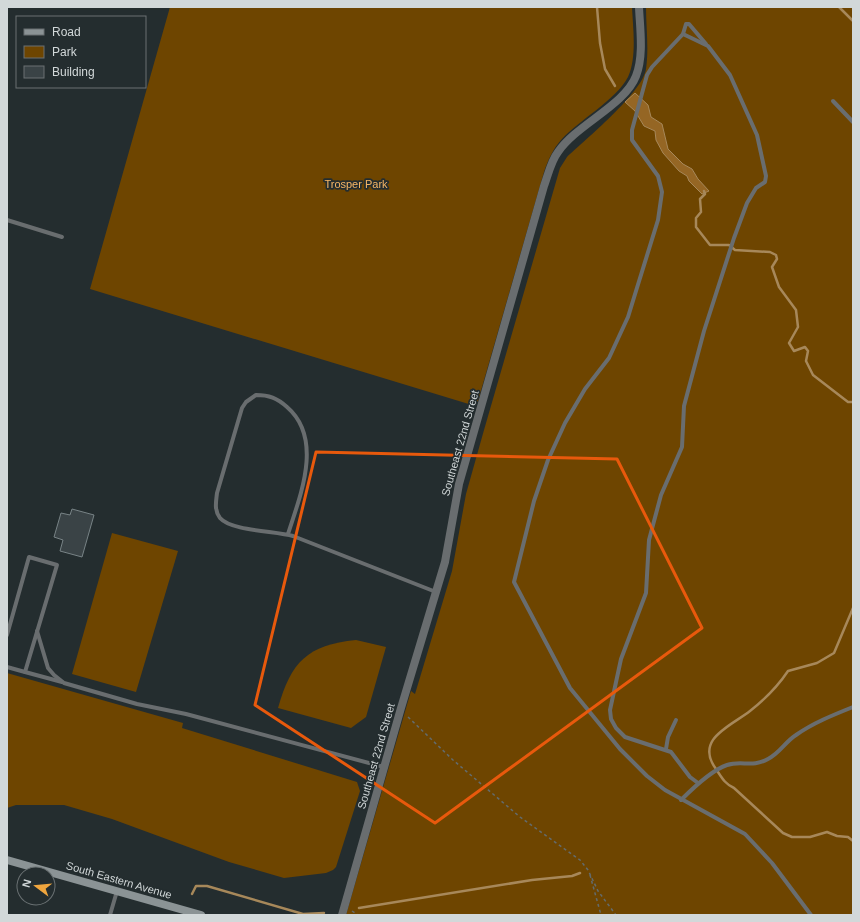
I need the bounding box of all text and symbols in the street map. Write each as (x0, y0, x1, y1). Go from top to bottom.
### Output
legend (16, 16, 146, 88)
text: Road (52, 25, 81, 39)
text: Park (52, 45, 78, 59)
text: Building (52, 65, 95, 79)
park label: Trosper Park (324, 178, 388, 190)
street label: Southeast 22nd Street (439, 389, 481, 497)
street label: Southeast 22nd Street (355, 702, 397, 810)
street label: South Eastern Avenue (65, 859, 173, 901)
north arrow (16, 866, 56, 906)
text: N (20, 878, 33, 889)

